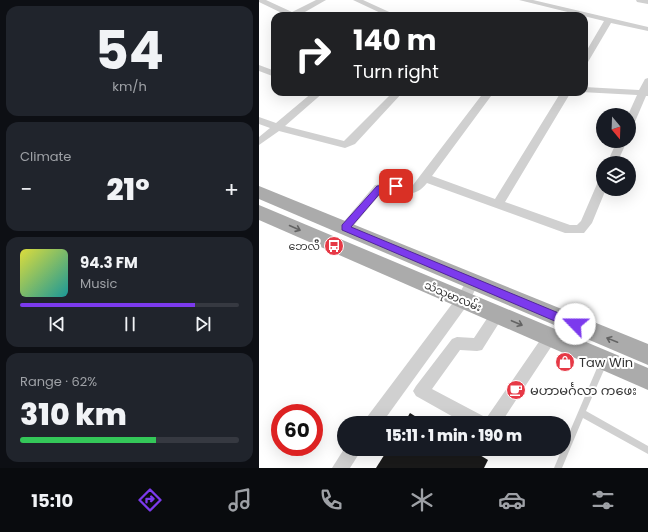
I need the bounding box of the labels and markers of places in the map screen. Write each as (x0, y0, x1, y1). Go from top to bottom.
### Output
pin (379, 169, 413, 203)
bus stop icon: ဘေလီ (323, 235, 345, 257)
place label: ဘေလီ (288, 238, 320, 254)
shop icon: Taw Win (554, 351, 576, 373)
place label: Taw Win (579, 353, 633, 372)
cafe icon: မဟာမင်္ဂလာ ကဖေး (505, 379, 527, 401)
place label: မဟာမင်္ဂလာ ကဖေး (530, 381, 637, 400)

